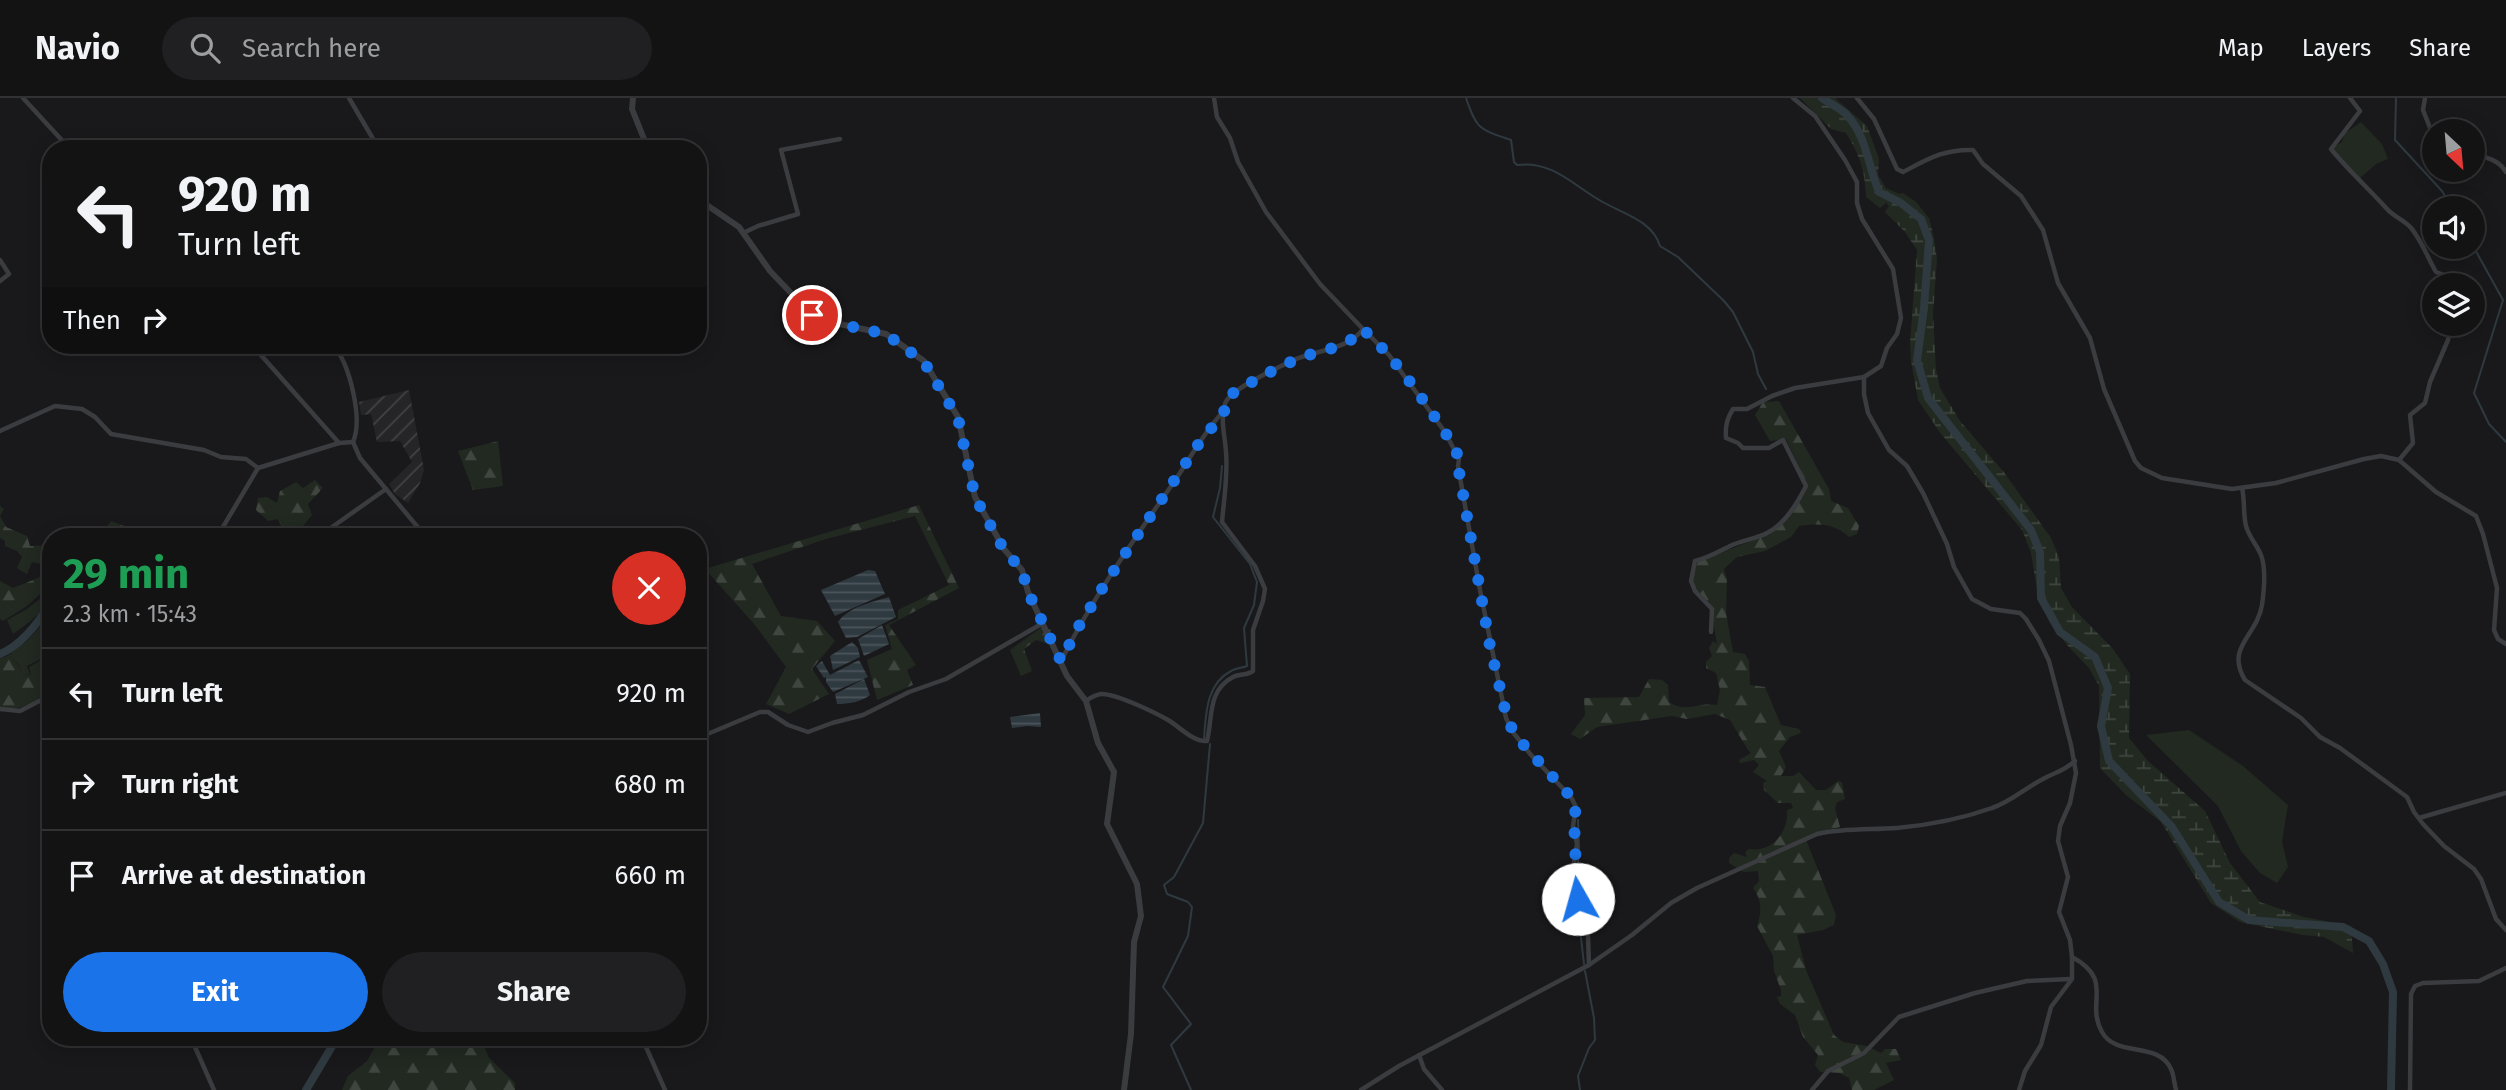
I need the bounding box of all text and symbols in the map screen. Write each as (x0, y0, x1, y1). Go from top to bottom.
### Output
search box (162, 17, 652, 80)
text: Navio (35, 28, 120, 68)
icon: search (186, 29, 224, 67)
text: Search here (242, 33, 381, 64)
text: Map (2218, 34, 2264, 62)
text: Layers (2302, 34, 2371, 62)
text: Share (2409, 34, 2471, 62)
north arrow (2422, 119, 2485, 182)
map controls (2422, 119, 2485, 336)
text: 920 m (178, 165, 311, 224)
icon: left (63, 168, 154, 259)
button: sound (2422, 196, 2485, 259)
text: Turn left (178, 225, 300, 263)
button: layers (2422, 273, 2485, 336)
pin (782, 285, 842, 345)
icon: arrive (793, 296, 831, 334)
icon: right (135, 301, 173, 339)
text: Then (63, 305, 121, 336)
text: 29 min (63, 549, 189, 599)
button: close (612, 551, 686, 625)
text: 2.3 km · 15:43 (63, 600, 197, 628)
icon: left (63, 675, 101, 713)
text: Turn left (122, 678, 223, 709)
text: 920 m (616, 678, 686, 709)
icon: right (63, 766, 101, 804)
text: Turn right (122, 769, 239, 800)
text: 680 m (614, 769, 686, 800)
icon: arrive (63, 857, 101, 895)
text: Arrive at destination (122, 860, 366, 891)
text: 660 m (615, 860, 686, 891)
position arrow (1541, 862, 1615, 936)
button: Exit (63, 952, 368, 1032)
button: Share (382, 952, 686, 1032)

